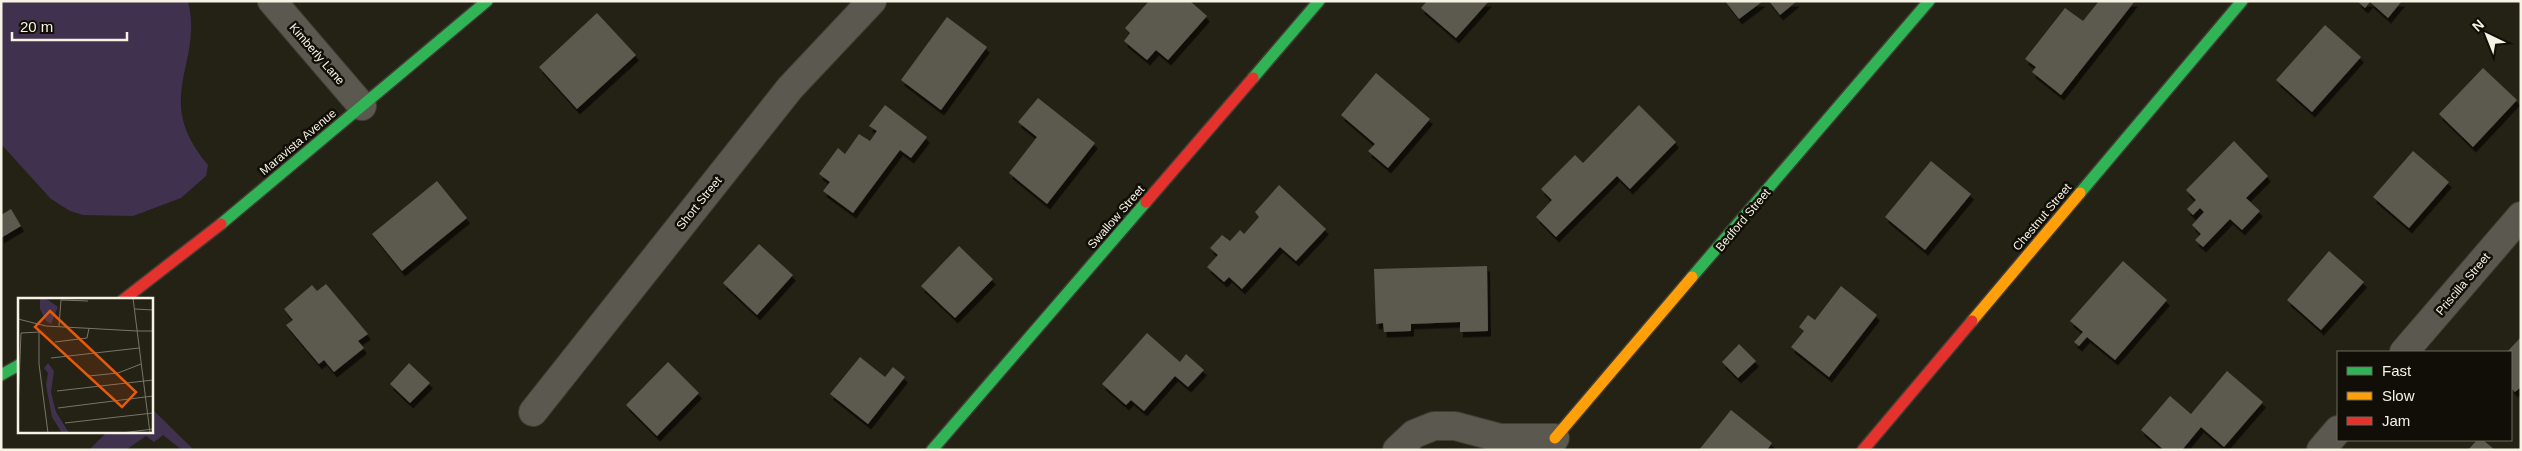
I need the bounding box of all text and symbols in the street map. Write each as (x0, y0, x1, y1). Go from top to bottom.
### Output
scale bar (12, 10, 128, 42)
north arrow (2462, 10, 2512, 60)
text: N (2469, 16, 2487, 35)
text: 20 m (20, 18, 53, 35)
street label: Kimberly Lane (287, 20, 348, 88)
street label: Maravista Avenue (257, 106, 339, 178)
street label: Short Street (673, 173, 725, 232)
street label: Chestnut Street (2010, 180, 2075, 253)
street label: Swallow Street (1085, 182, 1148, 252)
street label: Bedford Street (1713, 185, 1774, 254)
street label: Priscilla Street (2433, 250, 2493, 318)
inset map (18, 298, 152, 434)
legend (2337, 351, 2512, 441)
text: Fast (2382, 362, 2412, 379)
text: Slow (2382, 387, 2415, 404)
text: Jam (2382, 412, 2410, 429)

